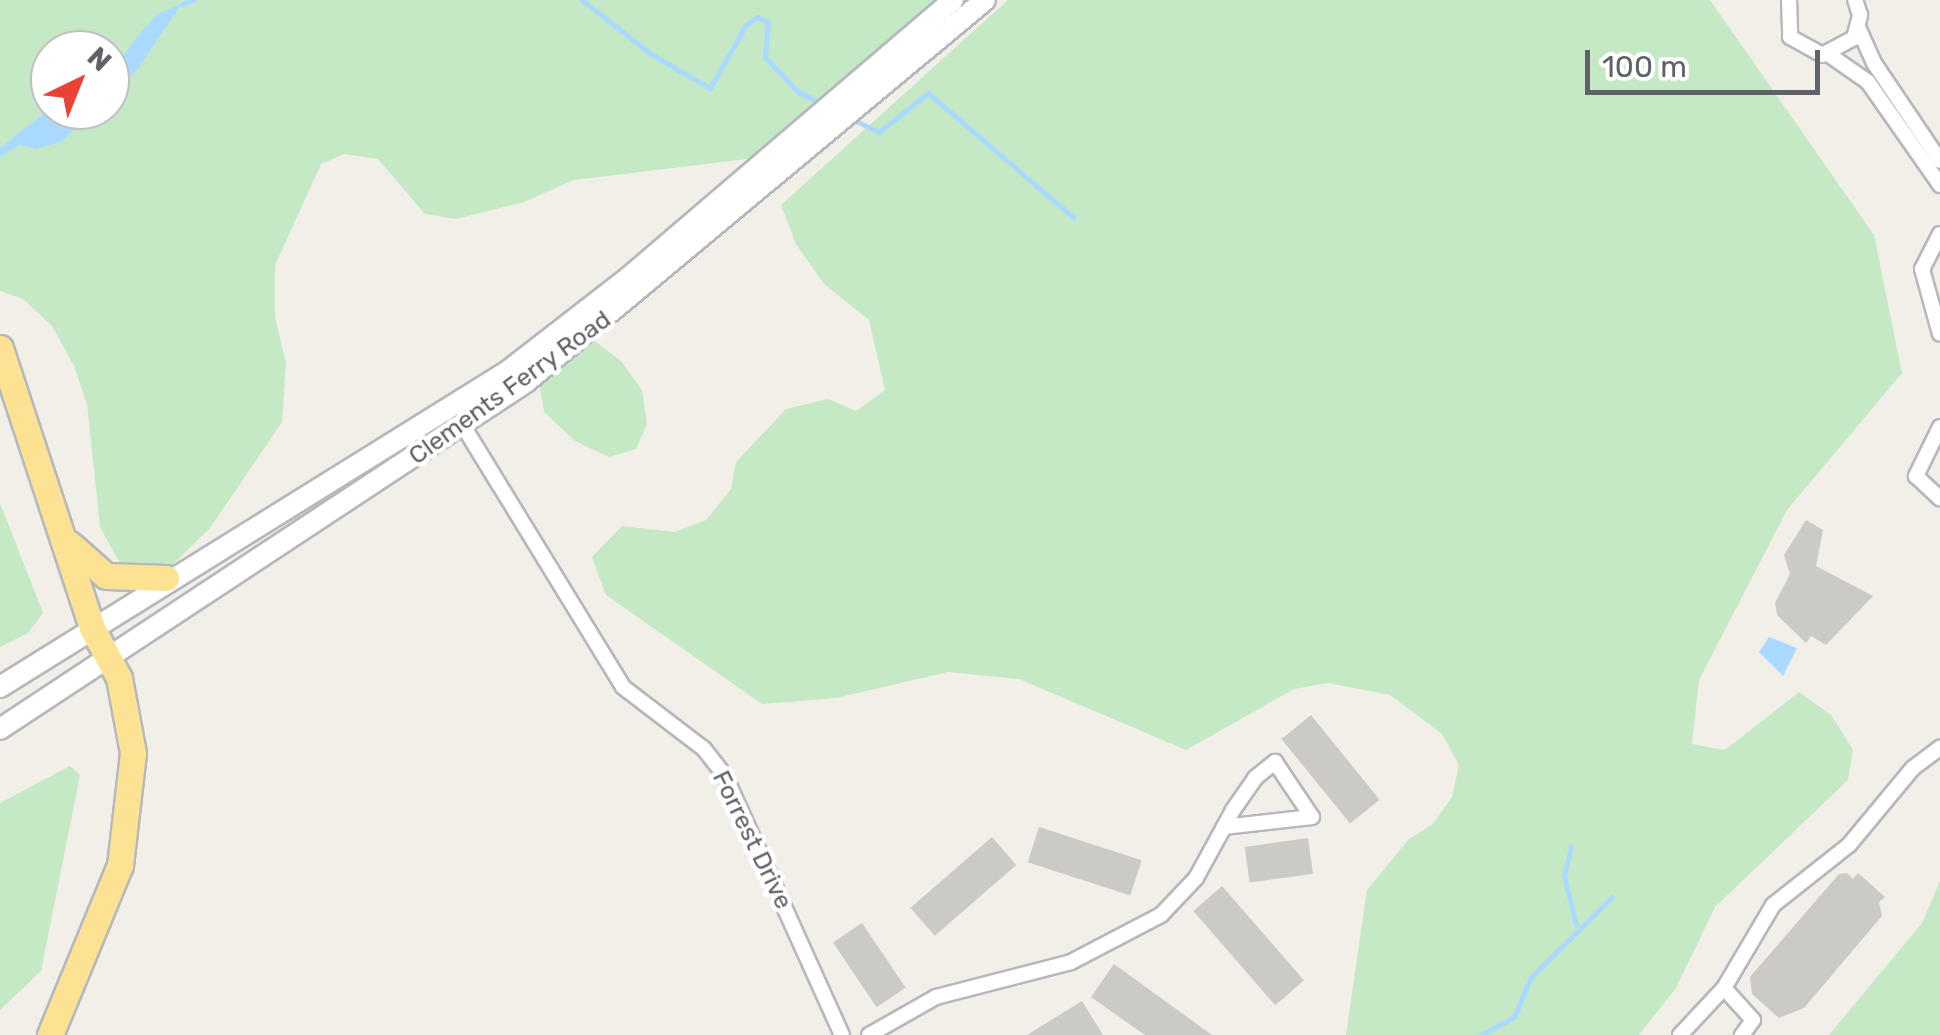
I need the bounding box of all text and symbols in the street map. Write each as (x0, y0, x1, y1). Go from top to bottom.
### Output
north arrow (30, 30, 130, 130)
scale bar (1590, 30, 1825, 92)
text: N (81, 40, 118, 78)
text: 100 m (1602, 49, 1687, 85)
street label: Clements Ferry Road (403, 304, 617, 472)
street label: Forrest Drive (706, 766, 798, 914)

